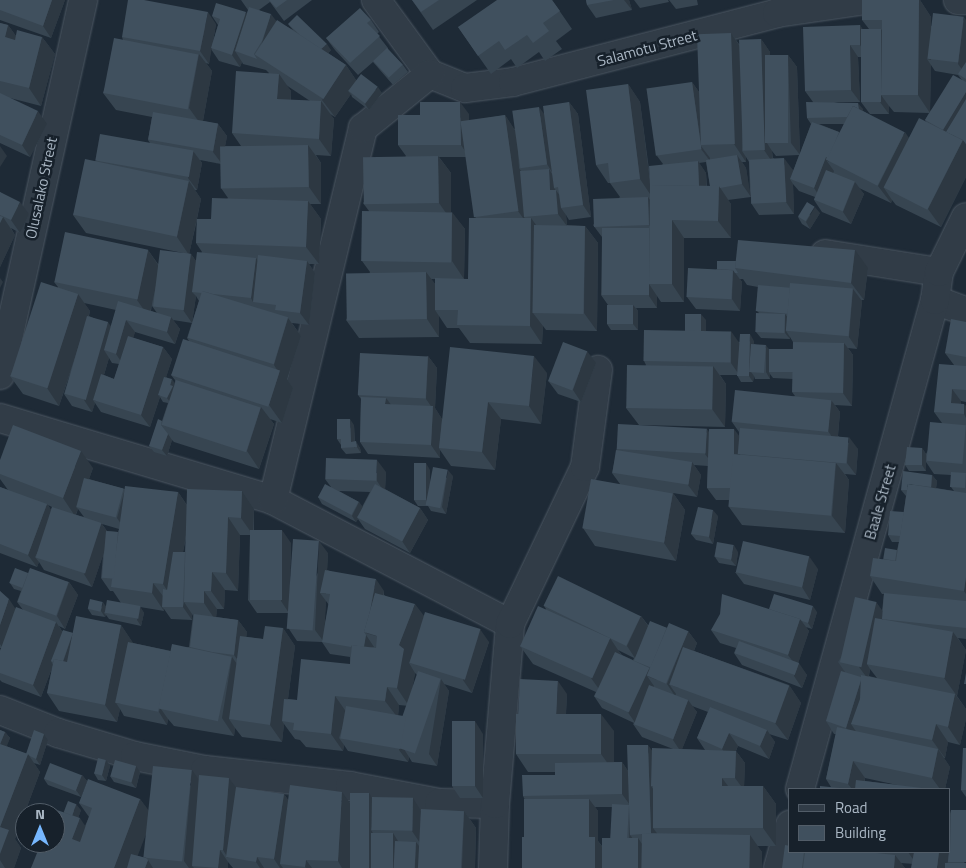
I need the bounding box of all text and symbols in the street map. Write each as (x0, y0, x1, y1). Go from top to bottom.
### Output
street label: Salamotu Street (595, 26, 699, 70)
street label: Olusalako Street (21, 135, 61, 241)
street label: Baale Street (861, 462, 899, 542)
legend (788, 788, 951, 853)
text: Road (835, 796, 867, 819)
north arrow (15, 803, 65, 853)
text: N (35, 803, 45, 824)
text: Building (835, 821, 886, 844)

